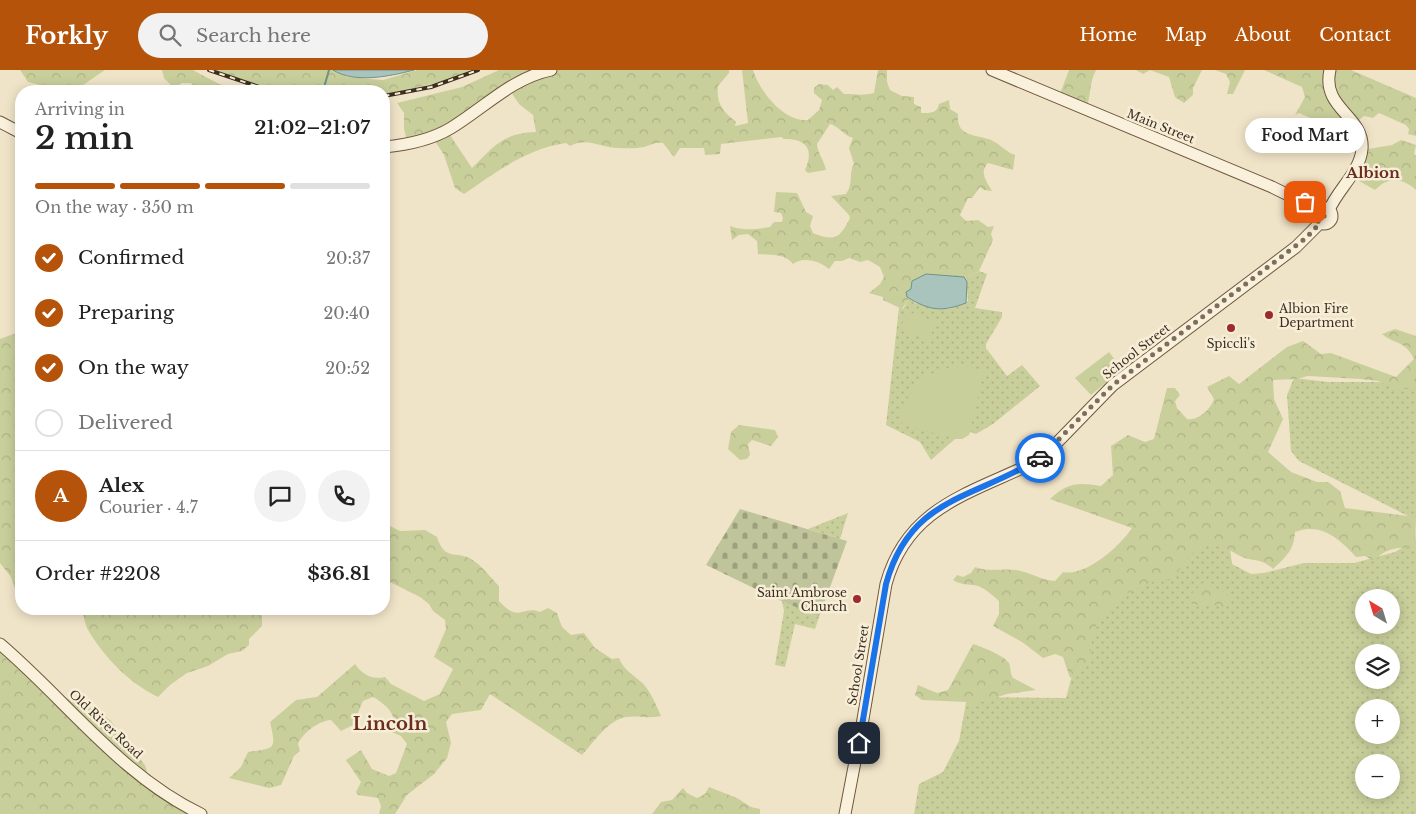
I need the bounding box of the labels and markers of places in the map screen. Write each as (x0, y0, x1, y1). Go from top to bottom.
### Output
callout: Food Mart (1245, 117, 1365, 152)
pin (1284, 181, 1326, 223)
place label: Albion Fire Department (1278, 301, 1355, 330)
marker: Albion Fire Department (1263, 309, 1275, 321)
marker: Spiccli's (1225, 322, 1237, 334)
place label: Spiccli's (1207, 336, 1255, 351)
place label: Saint Ambrose Church (757, 585, 847, 614)
marker: Saint Ambrose Church (851, 593, 863, 605)
pin (838, 722, 880, 764)

